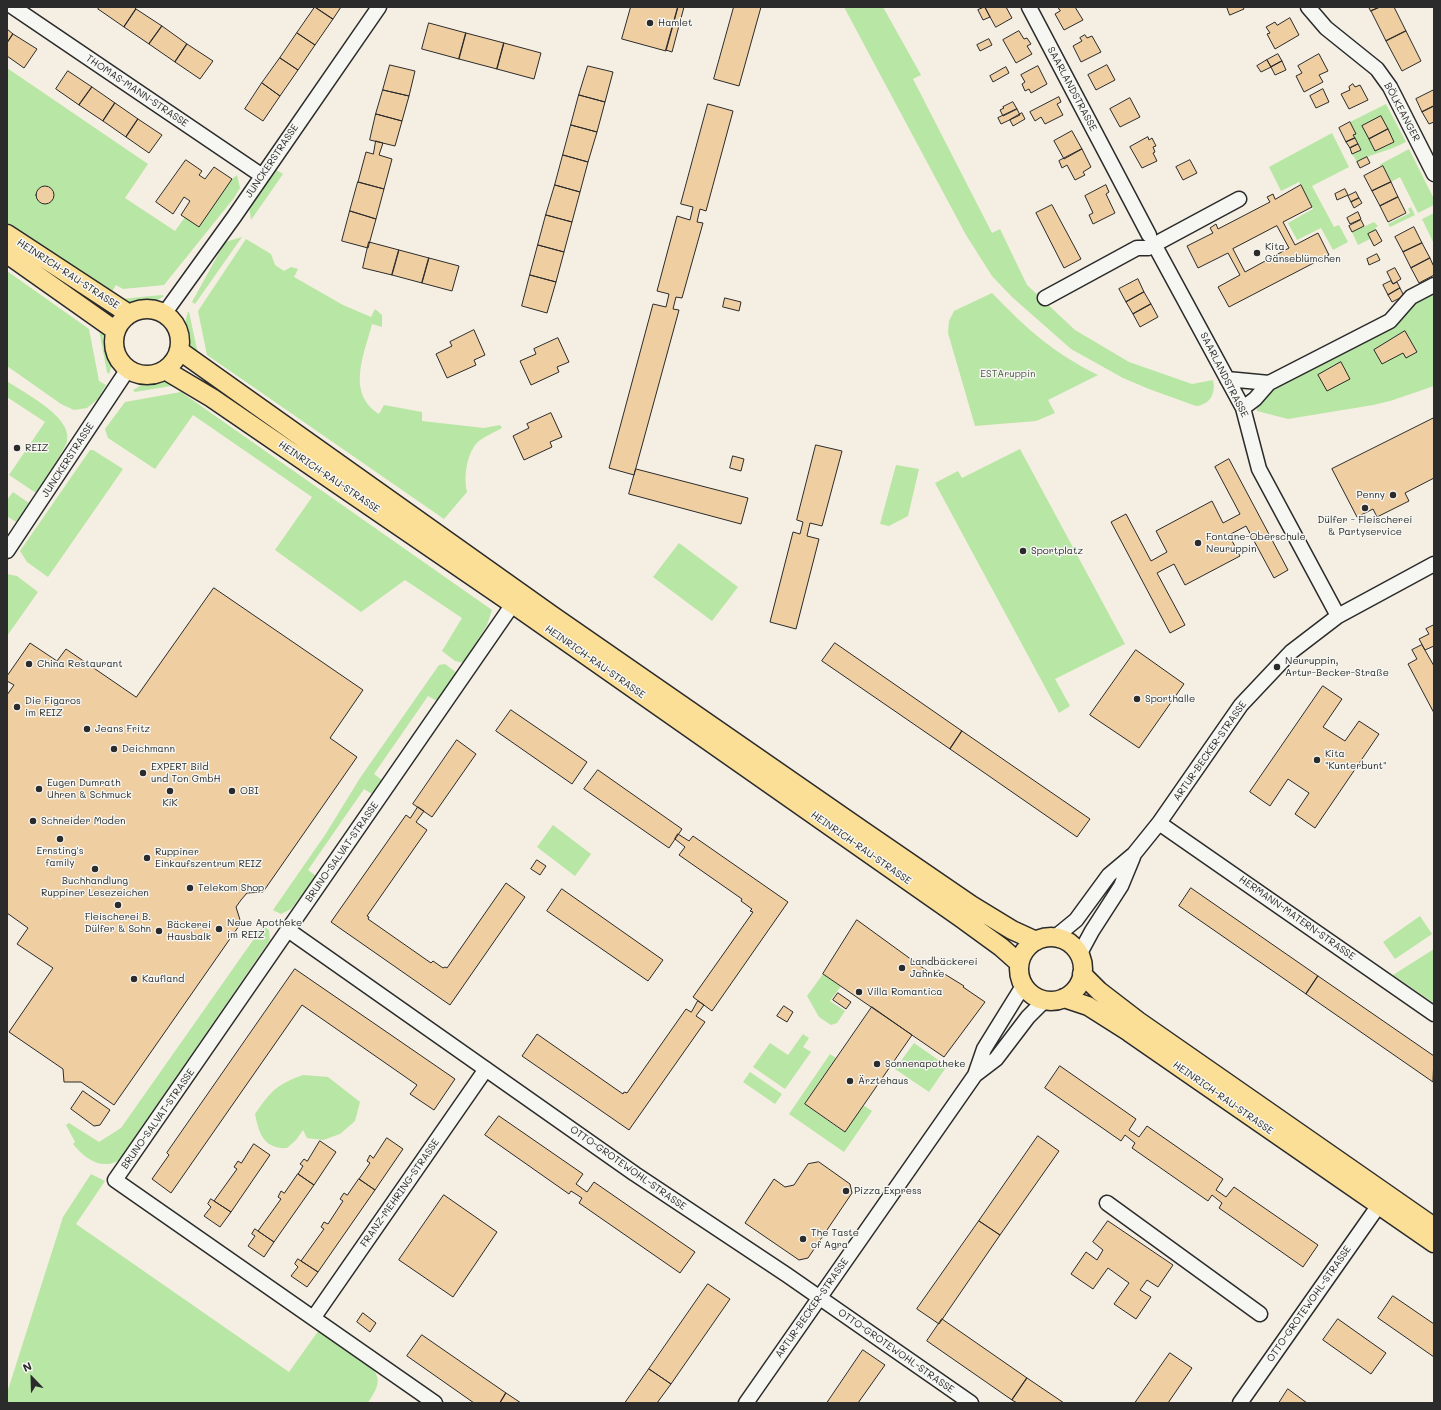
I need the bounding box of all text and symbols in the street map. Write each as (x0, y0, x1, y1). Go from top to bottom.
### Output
place label: Hamlet (658, 17, 692, 29)
marker: Hamlet (645, 18, 655, 28)
street label: SAARLANDSTRASSE (1045, 45, 1099, 133)
street label: THOMAS-MANN-STRASSE (84, 52, 190, 130)
street label: BÖLKEANGER (1381, 80, 1423, 144)
street label: JUNCKERSTRASSE (243, 122, 301, 200)
street label: HEINRICH-RAU-STRASSE (15, 236, 121, 312)
place label: Kita Gänseblümchen (1265, 241, 1341, 264)
marker: Kita Gänseblümchen (1252, 248, 1262, 258)
street label: SAARLANDSTRASSE (1197, 330, 1251, 420)
park label: ESTAruppin (980, 368, 1036, 380)
street label: JUNCKERSTRASSE (39, 420, 97, 500)
street label: HEINRICH-RAU-STRASSE (276, 439, 382, 515)
place label: REIZ (25, 442, 48, 454)
marker: REIZ (12, 443, 22, 453)
place label: Penny (1356, 489, 1385, 501)
marker: Penny (1388, 490, 1398, 500)
marker: Dülfer - Fleischerei & Partyservice (1360, 503, 1370, 513)
place label: Dülfer - Fleischerei & Partyservice (1318, 514, 1412, 538)
place label: Fontane-Oberschule Neuruppin (1206, 531, 1306, 554)
marker: Fontane-Oberschule Neuruppin (1193, 538, 1203, 548)
place label: Sportplatz (1031, 545, 1083, 557)
marker: Sportplatz (1018, 546, 1028, 556)
street label: HEINRICH-RAU-STRASSE (543, 623, 647, 701)
place label: Neuruppin, Artur-Becker-Straße (1285, 655, 1389, 678)
place label: China Restaurant (37, 658, 123, 670)
marker: China Restaurant (24, 659, 34, 669)
marker: Neuruppin, Artur-Becker-Straße (1272, 662, 1282, 672)
place label: Sporthalle (1145, 693, 1195, 705)
marker: Sporthalle (1132, 694, 1142, 704)
place label: Die Figaros im REIZ (25, 695, 81, 718)
street label: ARTUR-BECKER-STRASSE (1171, 699, 1249, 803)
marker: Die Figaros im REIZ (12, 702, 22, 712)
place label: Jeans Fritz (95, 723, 150, 735)
marker: Jeans Fritz (82, 724, 92, 734)
place label: Deichmann (122, 743, 175, 755)
marker: Deichmann (109, 744, 119, 754)
place label: Kita "Kunterbunt" (1325, 748, 1387, 772)
marker: Kita "Kunterbunt" (1312, 755, 1322, 765)
place label: EXPERT Bild und Ton GmbH (151, 761, 221, 784)
marker: EXPERT Bild und Ton GmbH (138, 768, 148, 778)
place label: Eugen Dumrath Uhren & Schmuck (47, 777, 131, 800)
marker: Eugen Dumrath Uhren & Schmuck (34, 784, 44, 794)
place label: OBI (240, 785, 259, 797)
marker: KiK (165, 786, 175, 796)
marker: OBI (227, 786, 237, 796)
place label: KiK (162, 797, 178, 809)
street label: BRUNO-SALVAT-STRASSE (303, 799, 381, 905)
street label: HEINRICH-RAU-STRASSE (809, 809, 913, 887)
place label: Schneider Moden (41, 815, 126, 827)
marker: Schneider Moden (28, 816, 38, 826)
marker: Ernsting's family (55, 834, 65, 844)
place label: Ernsting's family (36, 845, 84, 868)
place label: Ruppiner Einkaufszentrum REIZ (155, 846, 262, 870)
marker: Ruppiner Einkaufszentrum REIZ (142, 853, 152, 863)
marker: Buchhandlung Ruppiner Lesezeichen (90, 864, 100, 874)
street label: HERMANN-MATERN-STRASSE (1237, 873, 1357, 963)
place label: Buchhandlung Ruppiner Lesezeichen (41, 875, 149, 898)
place label: Telekom Shop (198, 882, 264, 894)
marker: Telekom Shop (185, 883, 195, 893)
marker: Fleischerei B. Dülfer & Sohn (113, 900, 123, 910)
place label: Fleischerei B. Dülfer & Sohn (85, 911, 151, 934)
place label: Neue Apotheke im REIZ (227, 917, 302, 940)
place label: Bäckerei Hausbalk (167, 919, 211, 942)
marker: Neue Apotheke im REIZ (214, 924, 224, 934)
marker: Bäckerei Hausbalk (154, 926, 164, 936)
place label: Landbäckerei Jahnke (910, 956, 978, 980)
marker: Landbäckerei Jahnke (897, 963, 907, 973)
place label: Kaufland (142, 973, 184, 985)
marker: Kaufland (129, 974, 139, 984)
place label: Villa Romantica (867, 986, 943, 998)
marker: Villa Romantica (854, 987, 864, 997)
place label: Sonnenapotheke (885, 1058, 965, 1070)
marker: Sonnenapotheke (872, 1059, 882, 1069)
street label: HEINRICH-RAU-STRASSE (1171, 1059, 1275, 1137)
street label: BRUNO-SALVAT-STRASSE (119, 1066, 197, 1172)
place label: Ärztehaus (858, 1075, 908, 1087)
marker: Ärztehaus (845, 1076, 855, 1086)
street label: OTTO-GROTEWOHL-STRASSE (568, 1123, 688, 1213)
street label: FRANZ-MEHRING-STRASSE (358, 1137, 442, 1249)
place label: Pizza Express (854, 1185, 922, 1197)
marker: Pizza Express (841, 1186, 851, 1196)
place label: The Taste of Agra (811, 1227, 859, 1250)
marker: The Taste of Agra (798, 1234, 808, 1244)
street label: OTTO-GROTEWOHL-STRASSE (1264, 1244, 1354, 1364)
street label: ARTUR-BECKER-STRASSE (773, 1256, 851, 1360)
street label: OTTO-GROTEWOHL-STRASSE (836, 1306, 956, 1396)
north arrow (12, 1358, 52, 1398)
text: N (20, 1358, 34, 1375)

